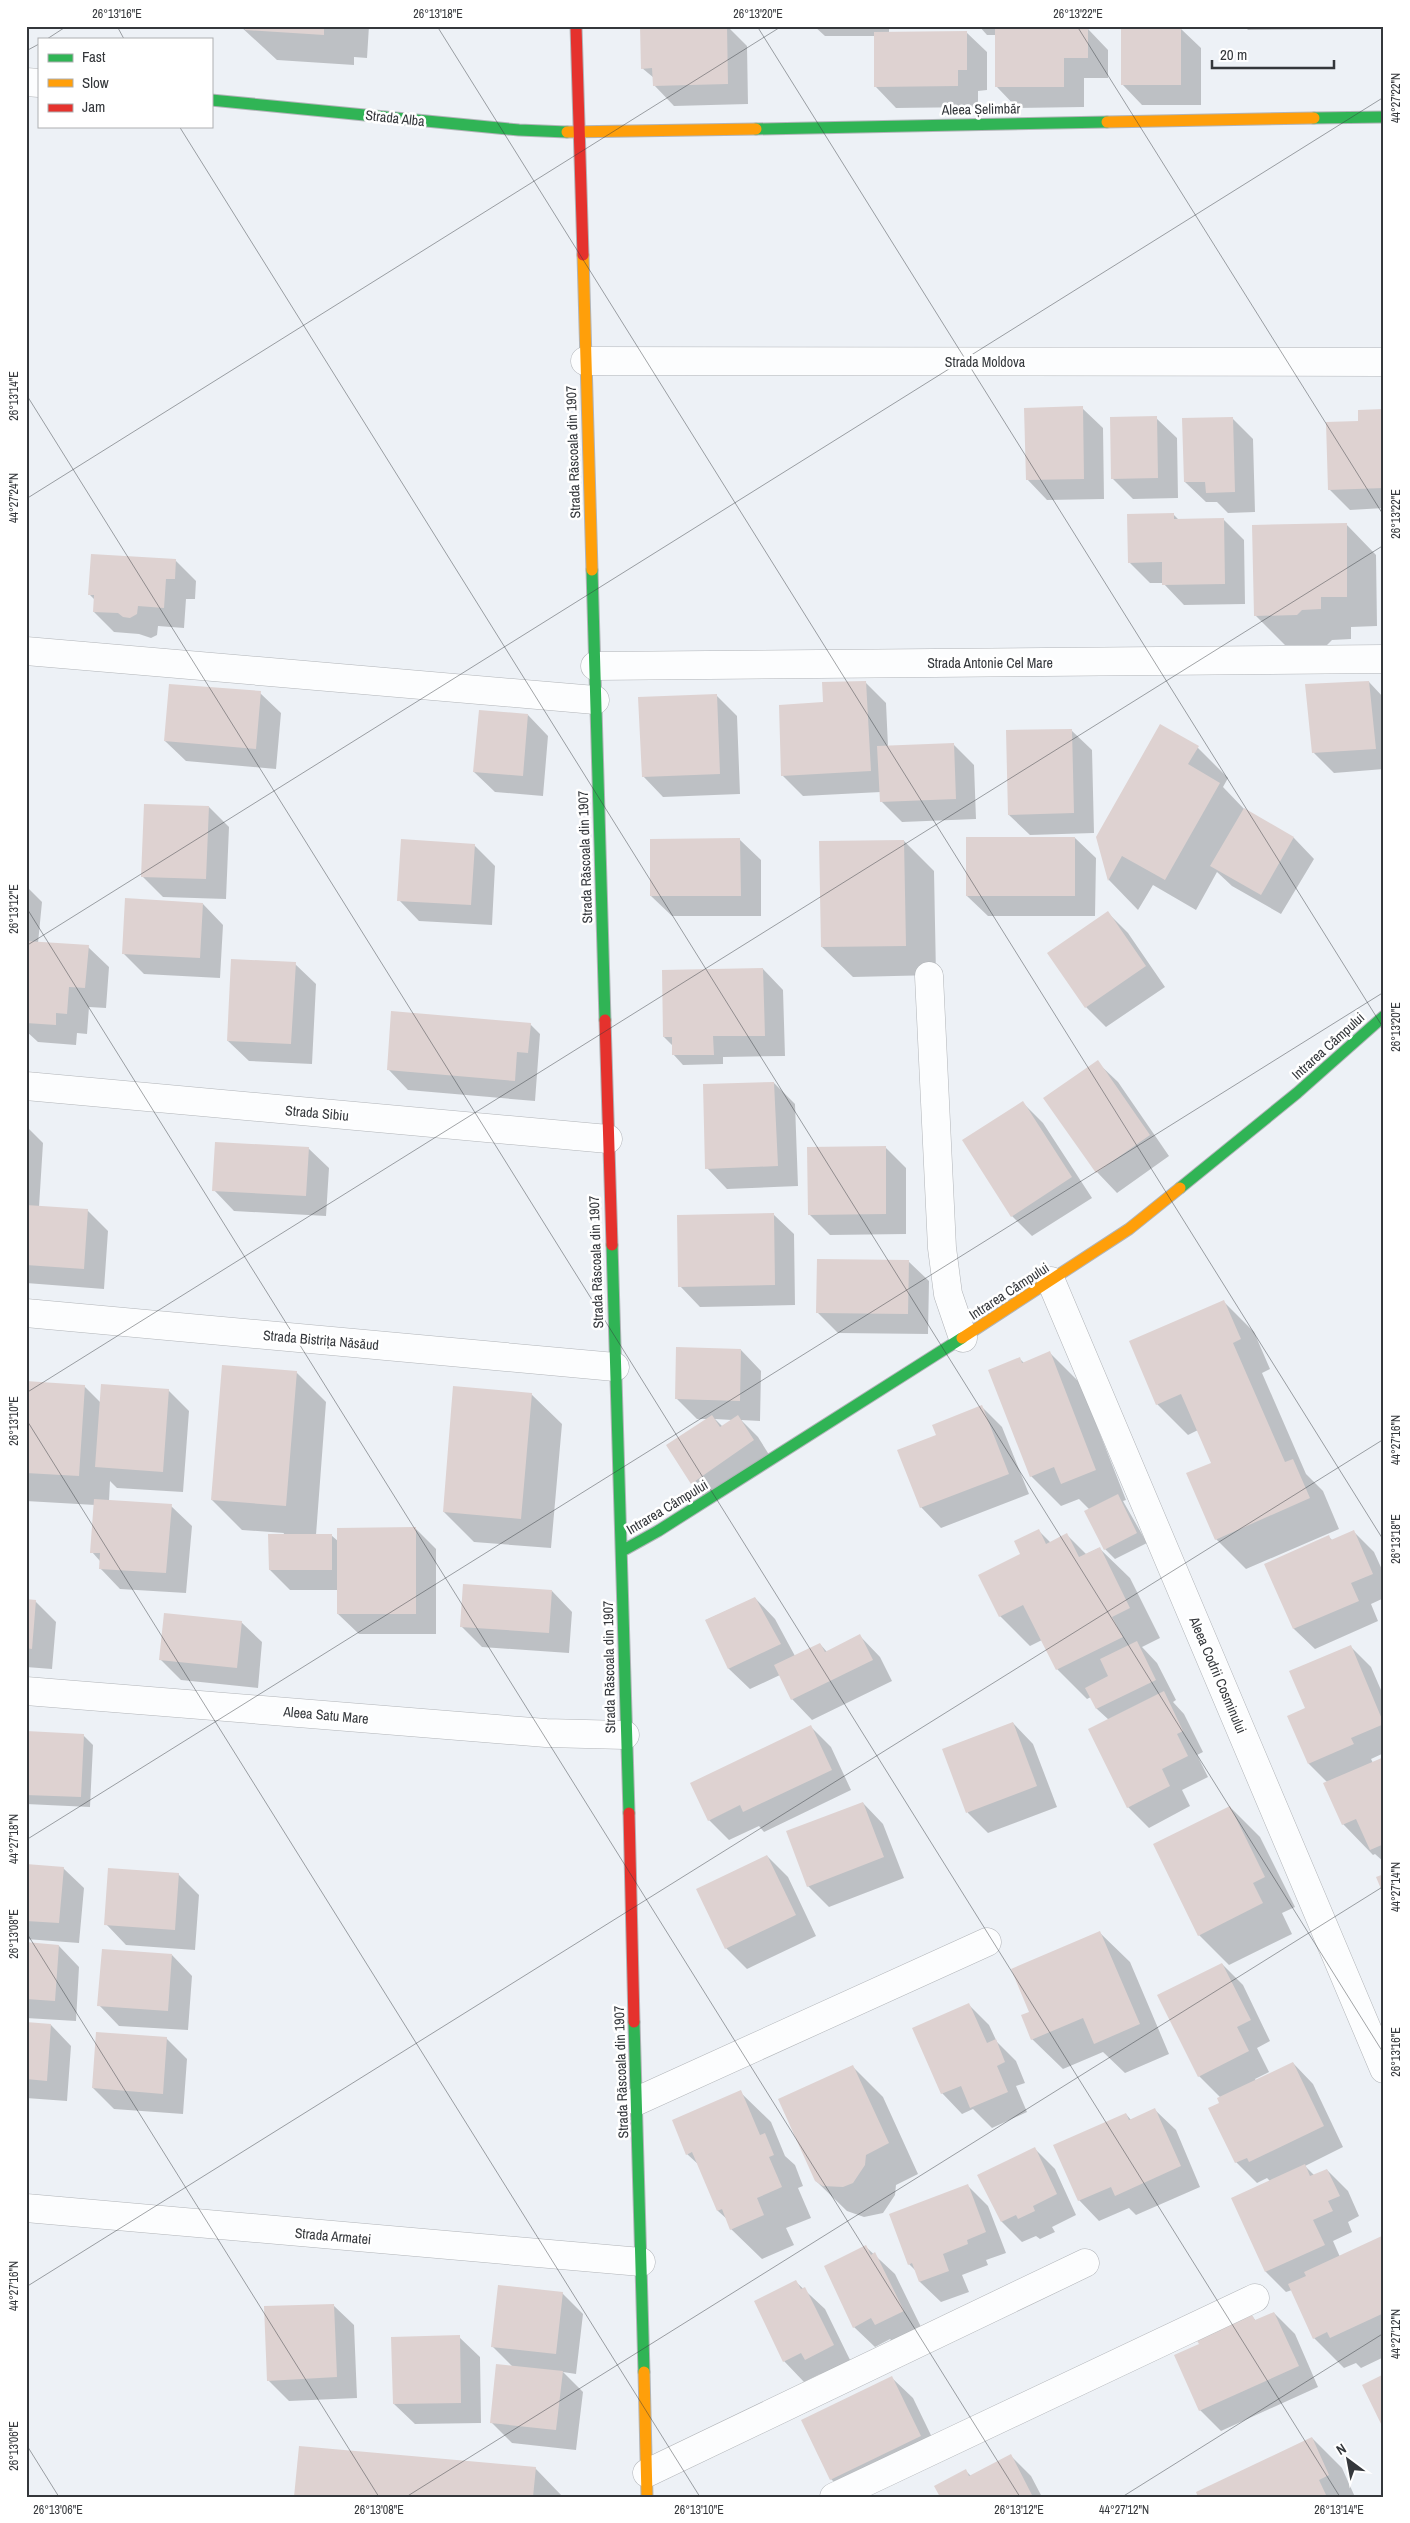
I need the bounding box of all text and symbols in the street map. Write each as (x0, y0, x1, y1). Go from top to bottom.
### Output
text: 26°13'16"E (92, 6, 142, 22)
text: 26°13'18"E (413, 6, 463, 22)
text: 26°13'20"E (733, 6, 783, 22)
text: 26°13'22"E (1053, 6, 1103, 22)
legend (38, 38, 212, 128)
scale bar (1212, 38, 1335, 70)
text: 20 m (1220, 44, 1247, 65)
text: Fast (82, 46, 106, 67)
text: Slow (82, 72, 109, 93)
text: 44°27'22"N (1388, 73, 1404, 123)
text: Jam (82, 96, 105, 117)
street label: Aleea Șelimbăr (941, 99, 1021, 119)
street label: Strada Alba (365, 106, 426, 130)
street label: Strada Moldova (945, 353, 1026, 371)
text: 26°13'14"E (6, 371, 22, 421)
street label: Strada Răscoala din 1907 (562, 385, 584, 519)
text: 44°27'24"N (6, 473, 22, 523)
text: 26°13'22"E (1388, 489, 1404, 539)
street label: Strada Antonie Cel Mare (927, 654, 1053, 672)
street label: Strada Răscoala din 1907 (574, 790, 596, 924)
text: 26°13'12"E (6, 884, 22, 934)
text: 26°13'20"E (1388, 1002, 1404, 1052)
street label: Intrarea Câmpului (1288, 1009, 1368, 1083)
street label: Strada Sibiu (284, 1101, 350, 1125)
street label: Strada Răscoala din 1907 (585, 1195, 607, 1329)
street label: Intrarea Câmpului (966, 1258, 1052, 1324)
street label: Strada Bistrița Năsăud (262, 1326, 380, 1354)
text: 26°13'10"E (6, 1396, 22, 1446)
text: 44°27'16"N (1388, 1415, 1404, 1465)
street label: Intrarea Câmpului (623, 1476, 711, 1538)
text: 26°13'18"E (1388, 1514, 1404, 1564)
street label: Strada Răscoala din 1907 (599, 1600, 619, 1734)
street label: Aleea Codrii Cosminului (1185, 1613, 1251, 1736)
street label: Aleea Satu Mare (282, 1702, 369, 1728)
text: 44°27'18"N (6, 1814, 22, 1864)
text: 44°27'14"N (1388, 1862, 1404, 1912)
text: 26°13'08"E (6, 1909, 22, 1959)
street label: Strada Răscoala din 1907 (610, 2005, 632, 2139)
text: 26°13'16"E (1388, 2027, 1404, 2077)
street label: Strada Armatei (294, 2224, 372, 2248)
text: 44°27'16"N (6, 2261, 22, 2311)
text: 44°27'12"N (1388, 2309, 1404, 2359)
text: 26°13'06"E (6, 2421, 22, 2471)
north arrow (1322, 2436, 1372, 2486)
text: N (1333, 2439, 1349, 2459)
text: 26°13'06"E (33, 2502, 83, 2518)
text: 26°13'08"E (354, 2502, 404, 2518)
text: 26°13'10"E (674, 2502, 724, 2518)
text: 26°13'12"E (994, 2502, 1044, 2518)
text: 44°27'12"N (1099, 2502, 1149, 2518)
text: 26°13'14"E (1314, 2502, 1364, 2518)

